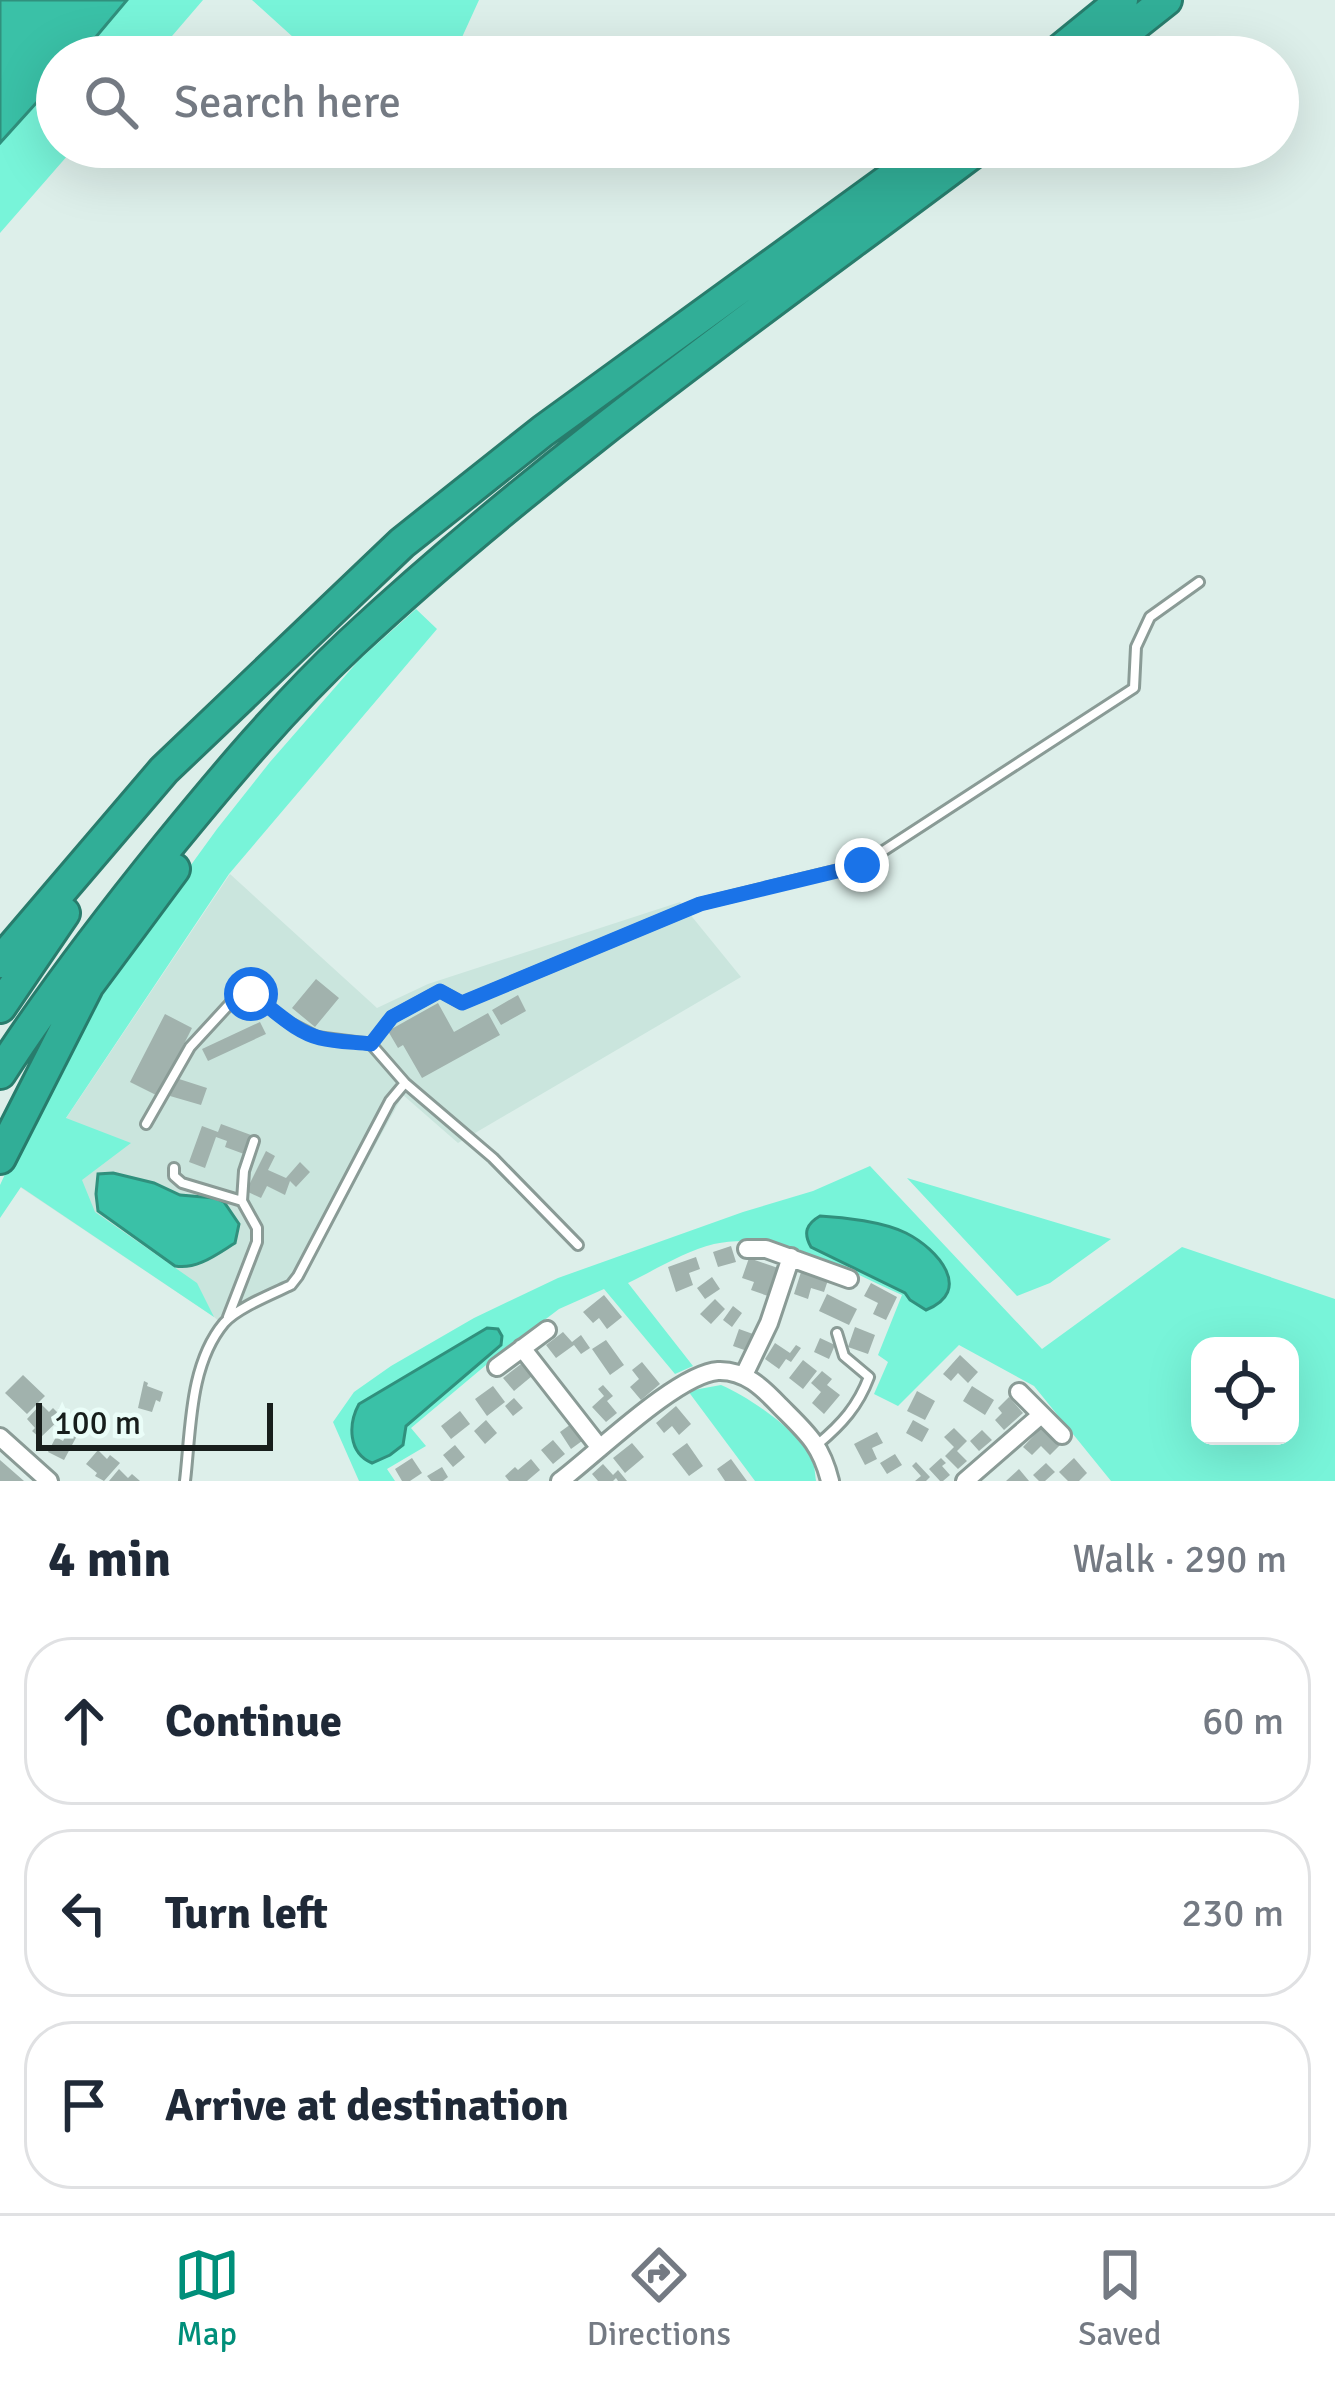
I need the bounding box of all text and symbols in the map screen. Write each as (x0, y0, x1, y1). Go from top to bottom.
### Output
search box (36, 36, 1299, 168)
icon: search (78, 69, 144, 135)
text: Search here (174, 75, 401, 130)
route end (835, 838, 889, 892)
route start (224, 967, 278, 1021)
map controls (1191, 1337, 1299, 1445)
button: locate (1191, 1337, 1299, 1445)
scale bar (36, 1397, 273, 1450)
text: 100 m (54, 1403, 141, 1444)
text: 4 min (48, 1528, 171, 1591)
text: Walk · 290 m (1073, 1535, 1287, 1583)
icon: ahead (51, 1688, 117, 1754)
text: Continue (165, 1694, 342, 1749)
text: 60 m (1202, 1697, 1284, 1745)
icon: left (51, 1880, 117, 1946)
text: Turn left (165, 1886, 328, 1941)
text: 230 m (1181, 1889, 1284, 1937)
icon: arrive (51, 2072, 117, 2138)
text: Arrive at destination (165, 2078, 569, 2133)
tab: Map (174, 2242, 240, 2355)
tab: Directions (587, 2242, 731, 2355)
tab: Saved (1078, 2242, 1161, 2355)

